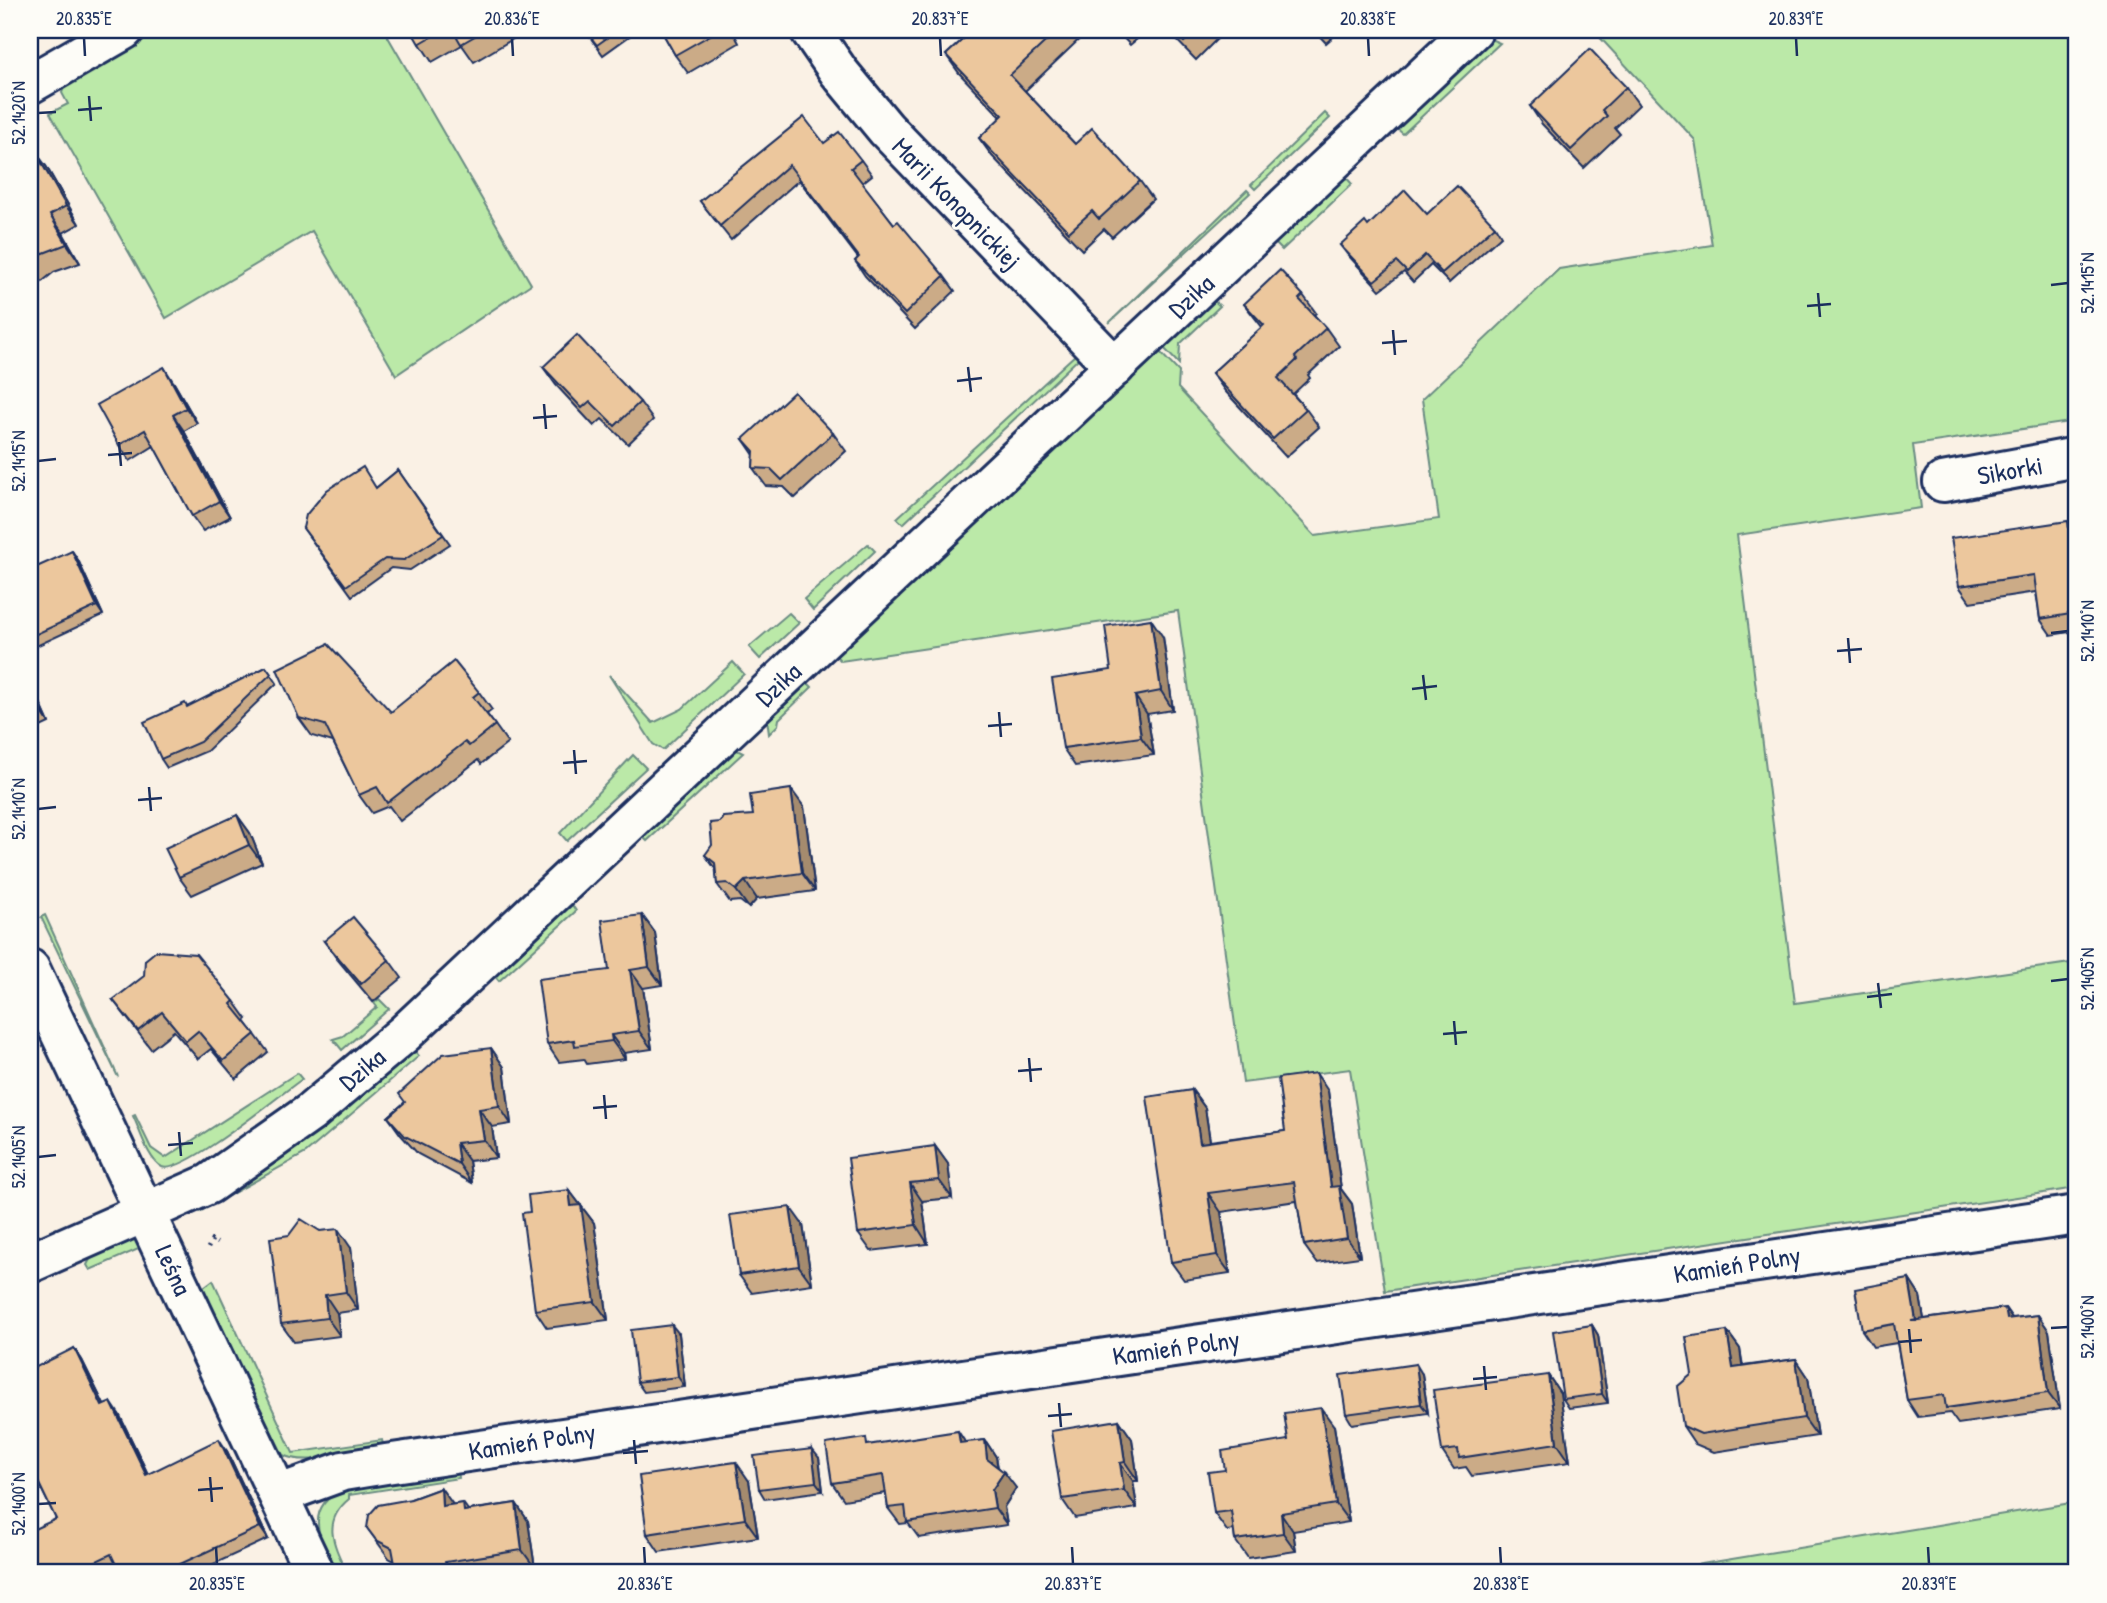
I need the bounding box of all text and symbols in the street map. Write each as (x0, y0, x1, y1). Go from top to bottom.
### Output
text: 20.835°E (56, 6, 112, 31)
text: 20.836°E (484, 6, 540, 31)
text: 20.837°E (911, 6, 969, 31)
text: 20.838°E (1340, 6, 1396, 31)
text: 20.839°E (1769, 6, 1824, 31)
text: 52.1420°N (6, 81, 31, 145)
street label: Marii Konopnickiej (885, 129, 1029, 277)
text: 52.1415°N (2075, 252, 2100, 314)
street label: Dzika (1161, 266, 1221, 326)
text: 52.1415°N (6, 430, 31, 492)
street label: Sikorki (1975, 447, 2045, 493)
text: 52.1410°N (2075, 600, 2100, 662)
street label: Dzika (748, 654, 808, 714)
text: 52.1410°N (6, 778, 31, 840)
text: 52.1405°N (2075, 948, 2100, 1010)
street label: Dzika (331, 1039, 393, 1099)
text: 52.1405°N (6, 1126, 31, 1188)
street label: Kamień Polny (1671, 1237, 1803, 1291)
street label: Leśna (147, 1239, 201, 1301)
text: 52.1400°N (2075, 1295, 2100, 1359)
street label: Kamień Polny (1110, 1321, 1242, 1373)
street label: Kamień Polny (466, 1414, 598, 1468)
text: 52.1400°N (6, 1472, 31, 1536)
text: 20.835°E (189, 1571, 245, 1596)
text: 20.836°E (617, 1571, 673, 1596)
text: 20.837°E (1044, 1571, 1102, 1596)
text: 20.838°E (1473, 1571, 1529, 1596)
text: 20.839°E (1902, 1571, 1957, 1596)

